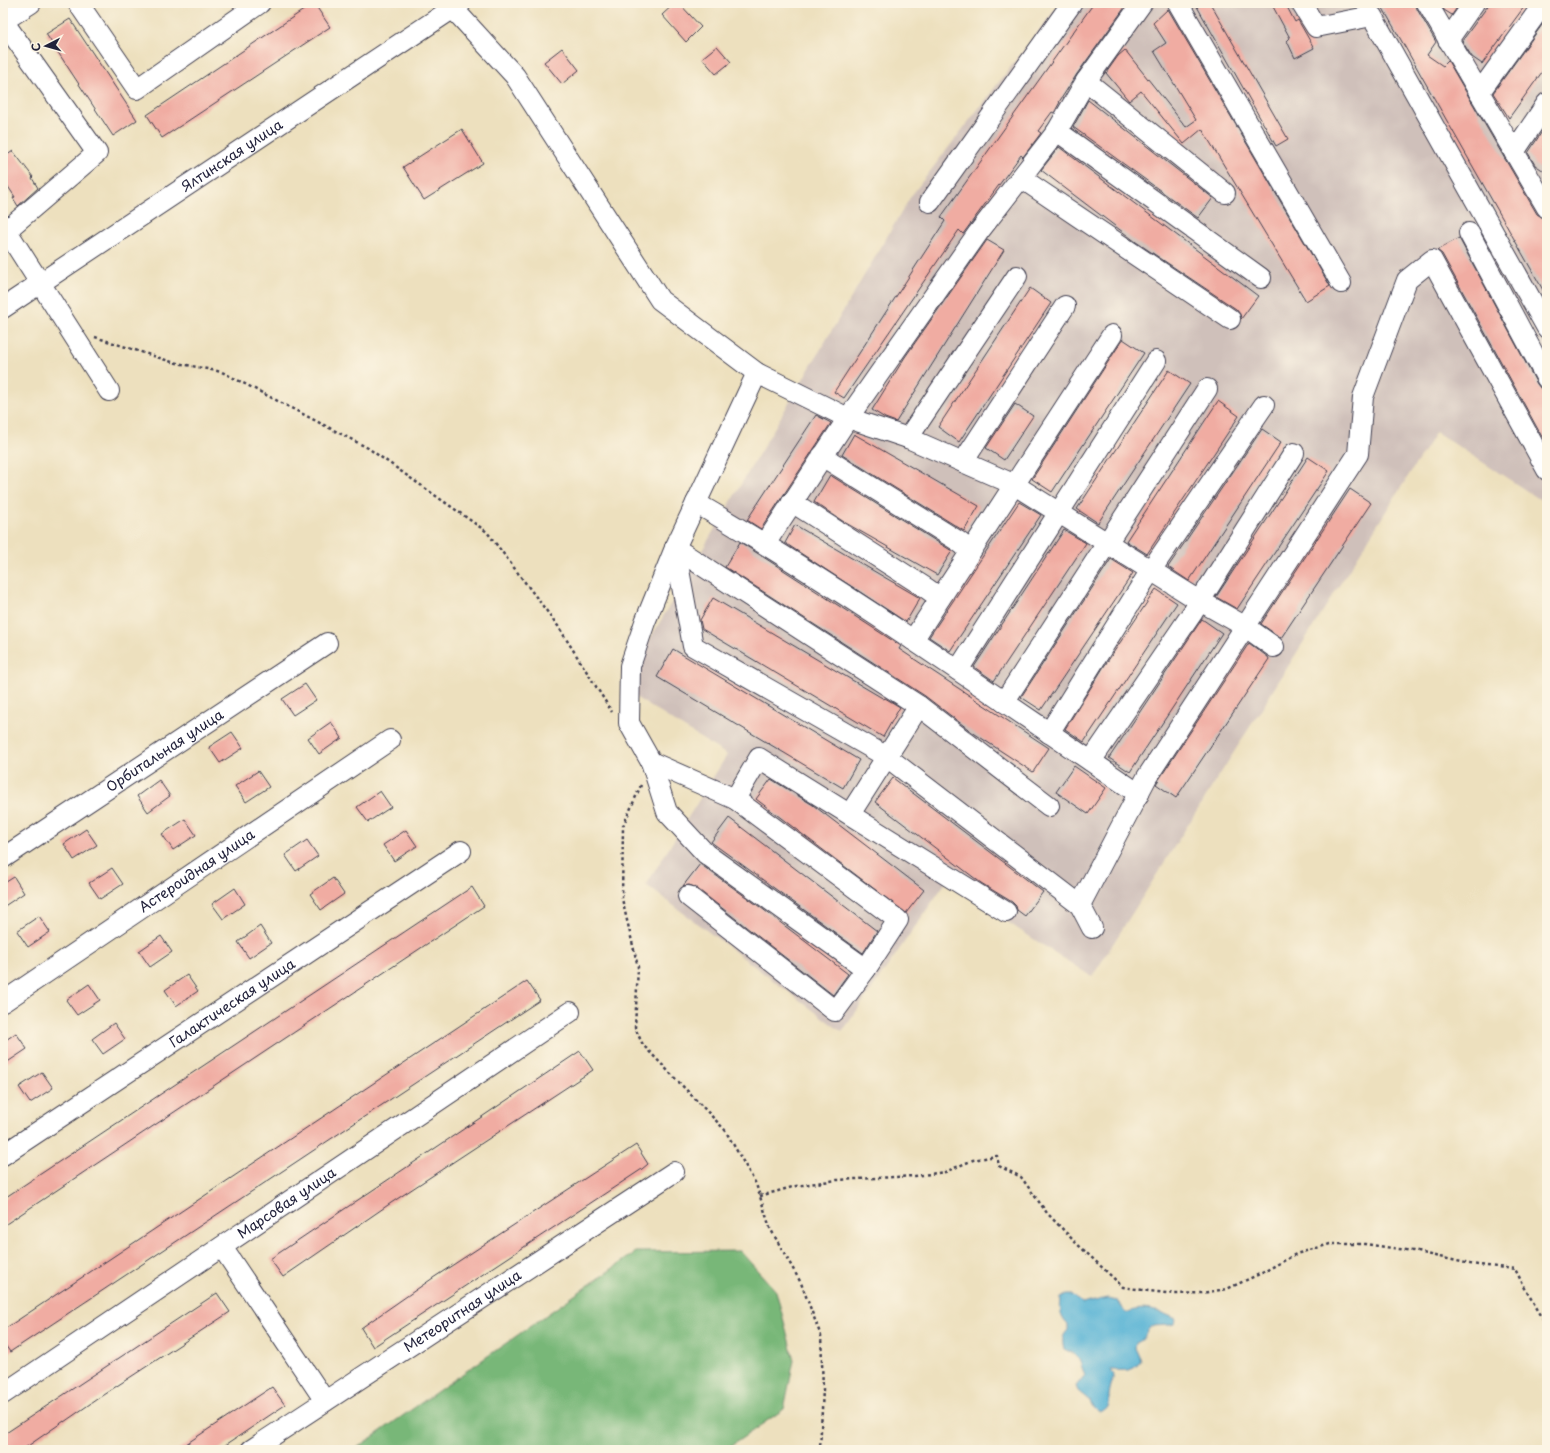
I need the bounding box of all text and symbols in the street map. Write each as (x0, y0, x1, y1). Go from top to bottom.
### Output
north arrow (26, 26, 66, 66)
text: С (27, 42, 44, 52)
street label: Ялтинская улица (177, 114, 287, 197)
street label: Орбитальная улица (101, 704, 227, 797)
street label: Астероидная улица (134, 824, 259, 917)
street label: Галактическая улица (165, 953, 299, 1052)
street label: Марсовая улица (233, 1162, 340, 1243)
street label: Метеоритная улица (399, 1264, 525, 1357)

